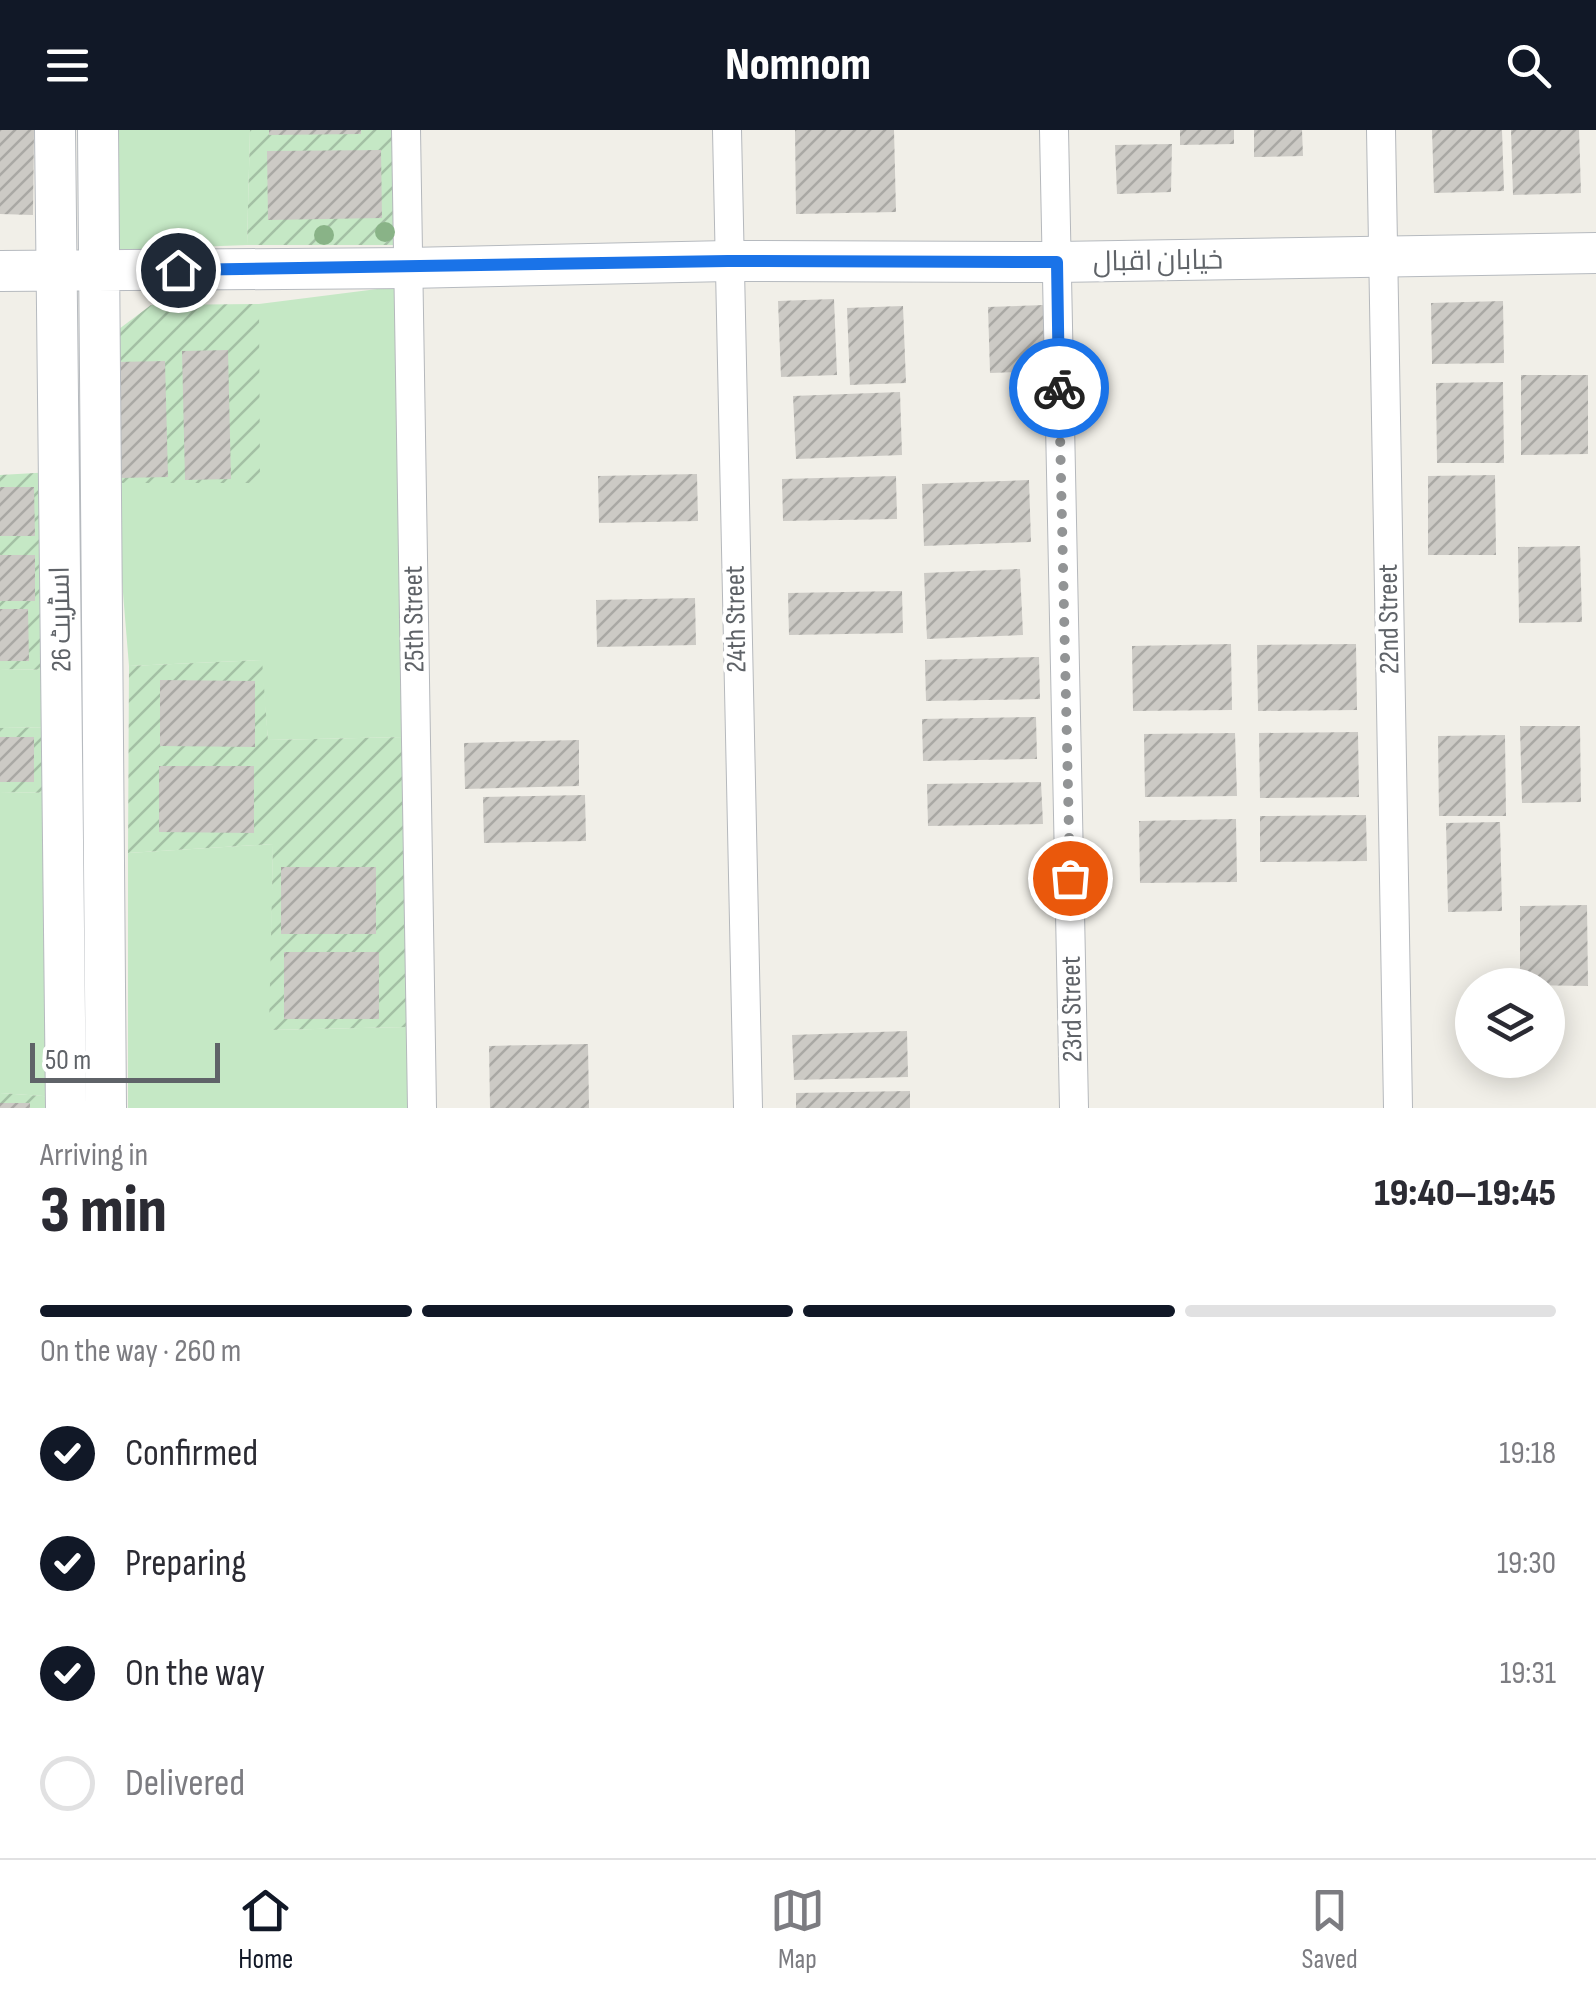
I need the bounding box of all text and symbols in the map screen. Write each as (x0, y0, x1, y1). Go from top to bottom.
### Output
icon: menu (40, 38, 95, 93)
text: Nomnom (725, 38, 871, 93)
icon: search (1501, 38, 1556, 93)
pin (136, 228, 221, 313)
icon: home (151, 243, 206, 298)
street label: خیابان اقبال (1092, 243, 1224, 279)
courier (1009, 338, 1109, 438)
icon: bike (1032, 361, 1087, 416)
street label: 22nd Street (1372, 564, 1406, 674)
street label: 25th Street (397, 565, 431, 673)
street label: 24th Street (719, 565, 753, 673)
street label: اسٹریٹ 26 (44, 566, 78, 672)
pin (1028, 836, 1113, 921)
icon: bag (1043, 851, 1098, 906)
street label: 23rd Street (1055, 956, 1089, 1062)
map controls (1455, 968, 1565, 1078)
button: layers (1455, 968, 1565, 1078)
scale bar (30, 1038, 220, 1083)
text: 50 m (45, 1044, 91, 1077)
text: Arriving in (40, 1136, 148, 1175)
text: 19:40–19:45 (1374, 1171, 1556, 1216)
text: 3 min (40, 1173, 167, 1251)
text: On the way · 260 m (40, 1332, 241, 1371)
icon: check (40, 1426, 95, 1481)
text: Confirmed (125, 1431, 258, 1476)
text: 19:18 (1499, 1434, 1556, 1473)
icon: check (40, 1536, 95, 1591)
text: Preparing (125, 1541, 246, 1586)
text: 19:30 (1497, 1544, 1556, 1583)
icon: check (40, 1646, 95, 1701)
text: On the way (125, 1651, 265, 1696)
text: 19:31 (1500, 1654, 1556, 1693)
text: Delivered (125, 1761, 245, 1806)
tab: Home (238, 1883, 293, 1976)
tab: Map (770, 1883, 825, 1976)
tab: Saved (1302, 1883, 1358, 1976)

